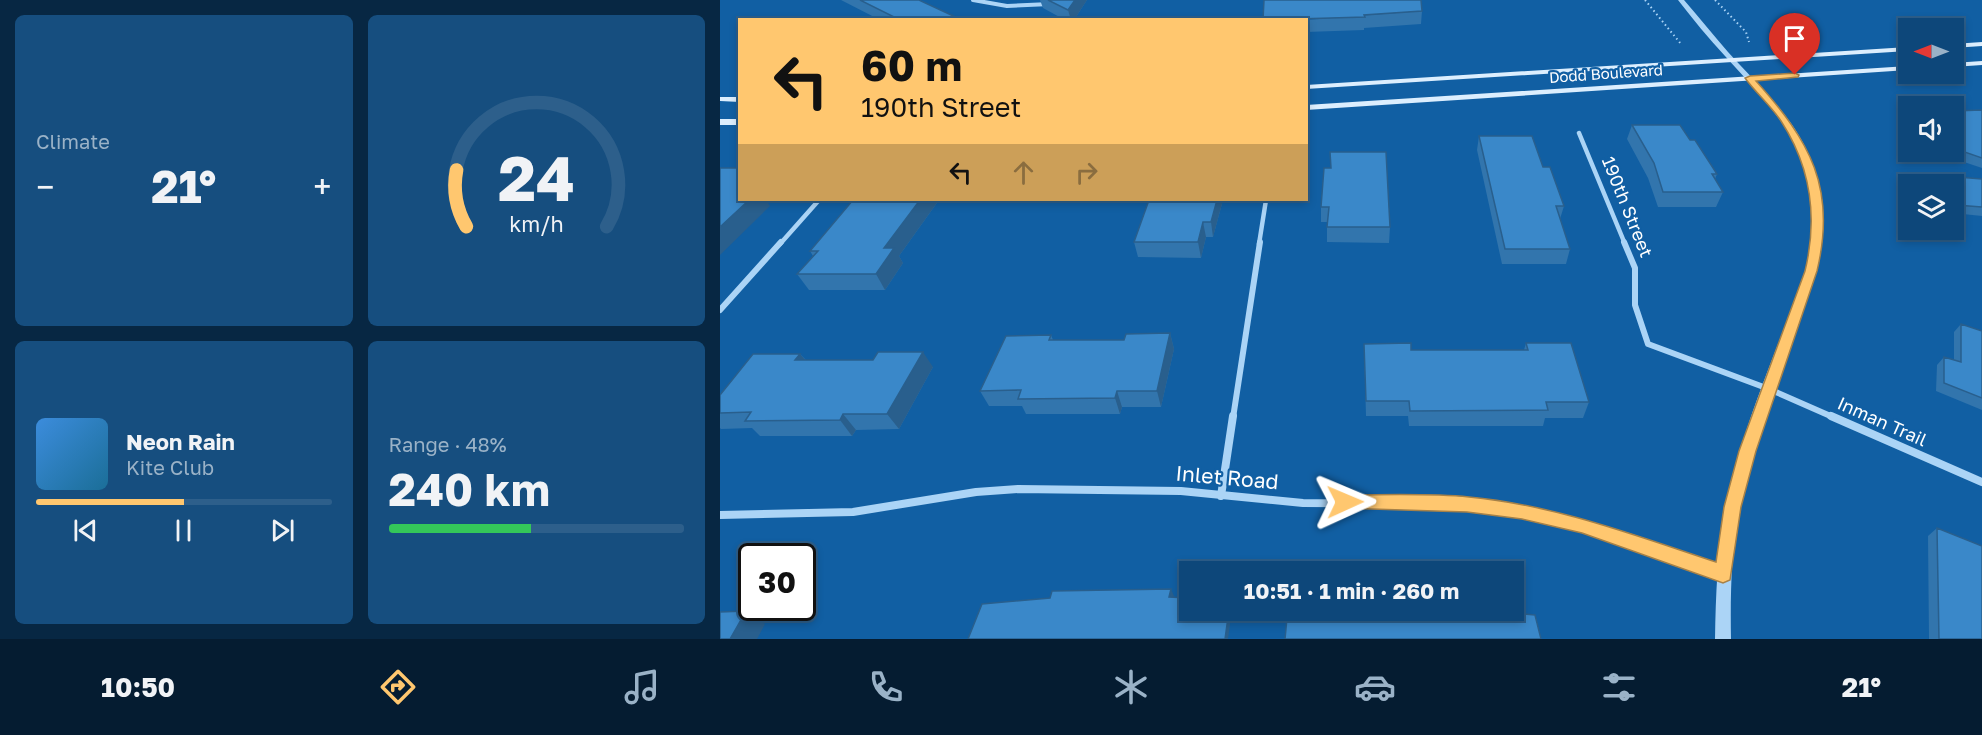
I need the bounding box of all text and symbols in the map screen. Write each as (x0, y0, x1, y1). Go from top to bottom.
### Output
pin (1769, 13, 1820, 75)
north arrow (1898, 18, 1964, 84)
map controls (1898, 18, 1964, 240)
icon: arrive (1778, 22, 1811, 55)
text: 60 m (861, 40, 962, 90)
icon: left (762, 42, 840, 120)
street label: Dodd Boulevard (1548, 60, 1664, 86)
text: 190th Street (861, 91, 1021, 123)
button: sound (1898, 96, 1964, 162)
text: Climate (36, 129, 110, 153)
text: 24 (498, 140, 575, 215)
street label: 190th Street (1598, 153, 1658, 260)
icon: left (944, 156, 977, 189)
icon: ahead (1007, 156, 1040, 189)
icon: right (1070, 156, 1103, 189)
text: 21° (151, 159, 216, 213)
text: − (36, 167, 54, 206)
text: + (313, 167, 331, 206)
button: layers (1898, 174, 1964, 240)
text: km/h (509, 212, 564, 238)
street label: Inman Trail (1834, 392, 1931, 451)
text: Neon Rain (126, 428, 235, 455)
text: Range · 48% (389, 432, 507, 456)
text: Kite Club (126, 455, 214, 479)
street label: Inlet Road (1174, 460, 1280, 494)
text: 240 km (389, 462, 550, 516)
position arrow (1313, 470, 1377, 534)
icon: previous (69, 514, 102, 547)
icon: pause (167, 514, 200, 547)
icon: next (266, 514, 299, 547)
speed limit sign: 30 (738, 543, 816, 621)
text: 10:51 · 1 min · 260 m (1244, 577, 1459, 604)
icon: directions (377, 666, 419, 708)
icon: music (621, 666, 663, 708)
icon: phone (865, 666, 907, 708)
icon: climate (1110, 666, 1152, 708)
icon: car (1354, 666, 1396, 708)
icon: filters (1598, 666, 1640, 708)
text: 10:50 (101, 671, 175, 703)
text: 21° (1842, 671, 1881, 703)

